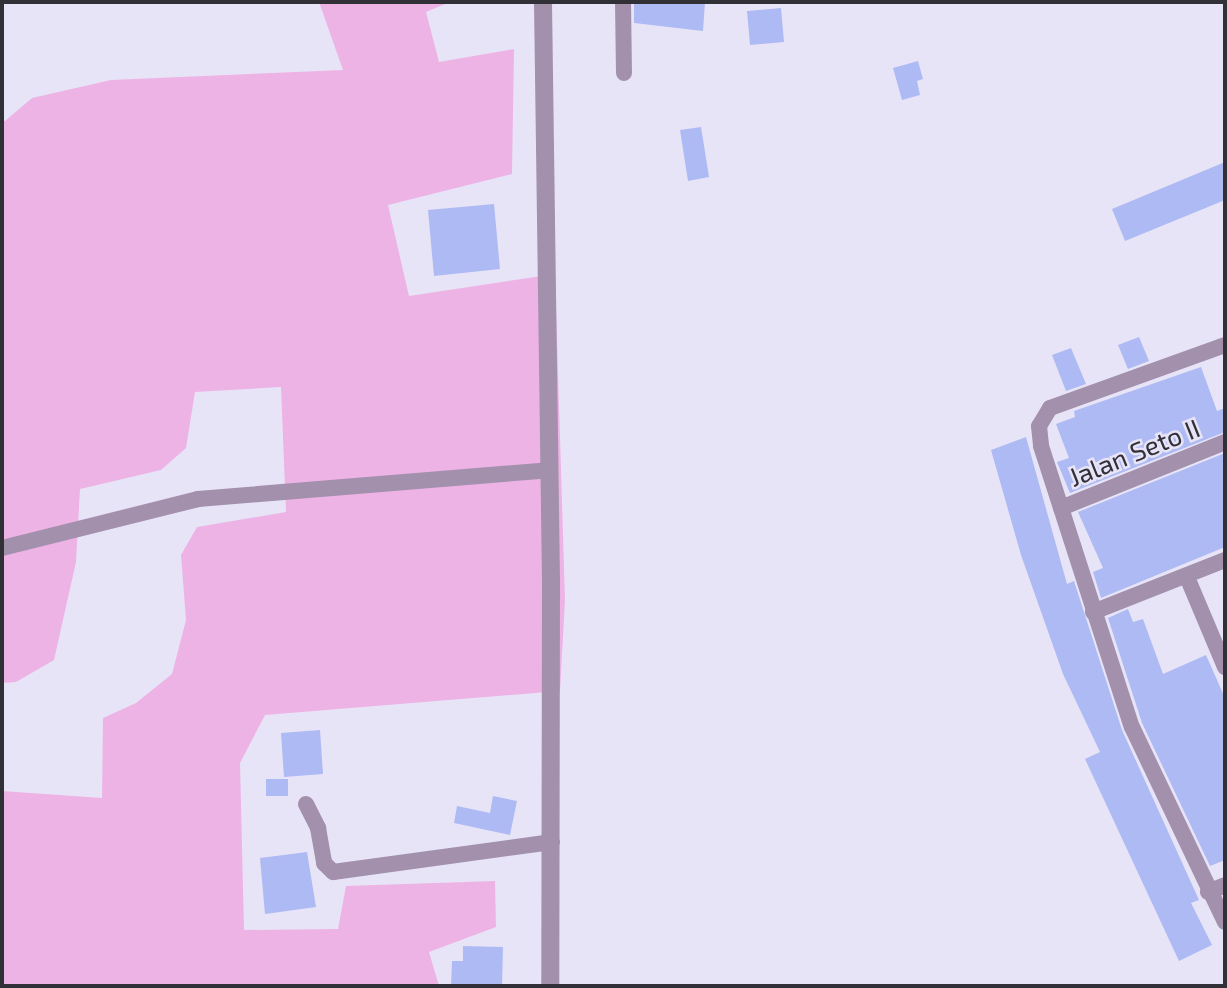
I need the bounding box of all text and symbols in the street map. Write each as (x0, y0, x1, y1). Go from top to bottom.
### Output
street label: Jalan Seto II (1064, 412, 1204, 492)

